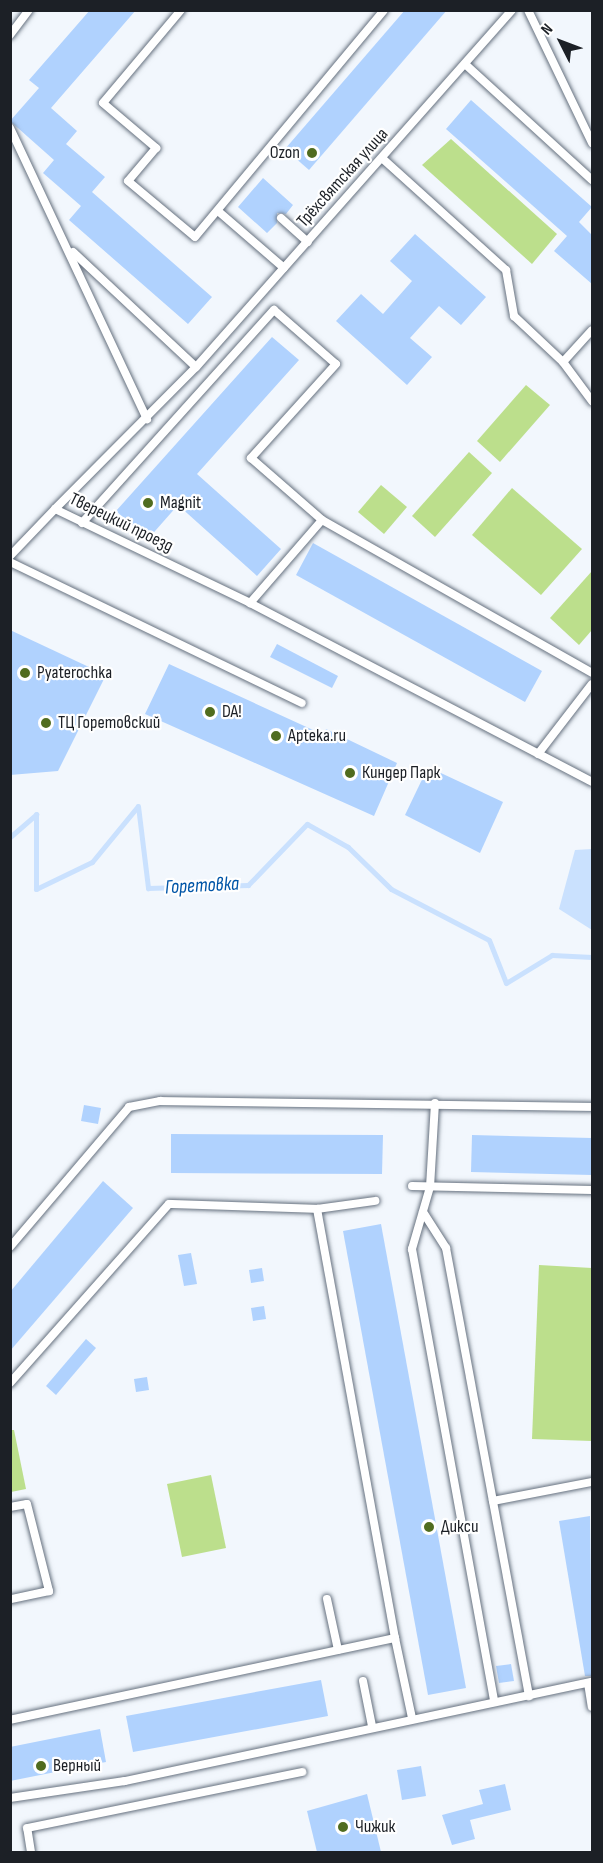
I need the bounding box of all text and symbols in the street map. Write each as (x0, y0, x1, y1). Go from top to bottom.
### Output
north arrow (531, 12, 591, 72)
text: N (537, 20, 557, 39)
street label: Трёхсвятская улица (293, 124, 393, 232)
place label: Ozon (270, 142, 300, 164)
marker: Ozon (305, 146, 319, 160)
street label: Тверецкий проезд (66, 489, 176, 557)
place label: Magnit (160, 492, 201, 514)
marker: Magnit (141, 496, 155, 510)
place label: Pyaterochka (37, 662, 112, 684)
marker: Pyaterochka (18, 666, 32, 680)
place label: DA! (222, 701, 242, 723)
marker: DA! (203, 705, 217, 719)
place label: ТЦ Горетовский (58, 712, 160, 734)
marker: ТЦ Горетовский (39, 716, 53, 730)
place label: Apteka.ru (288, 725, 346, 747)
marker: Apteka.ru (269, 729, 283, 743)
place label: Киндер Парк (362, 762, 440, 784)
marker: Киндер Парк (343, 766, 357, 780)
water label: Горетовка (164, 872, 240, 900)
place label: Дикси (441, 1516, 478, 1538)
marker: Дикси (422, 1520, 436, 1534)
place label: Верный (53, 1755, 101, 1777)
marker: Верный (34, 1759, 48, 1773)
place label: Чижик (355, 1816, 395, 1838)
marker: Чижик (336, 1820, 350, 1834)

